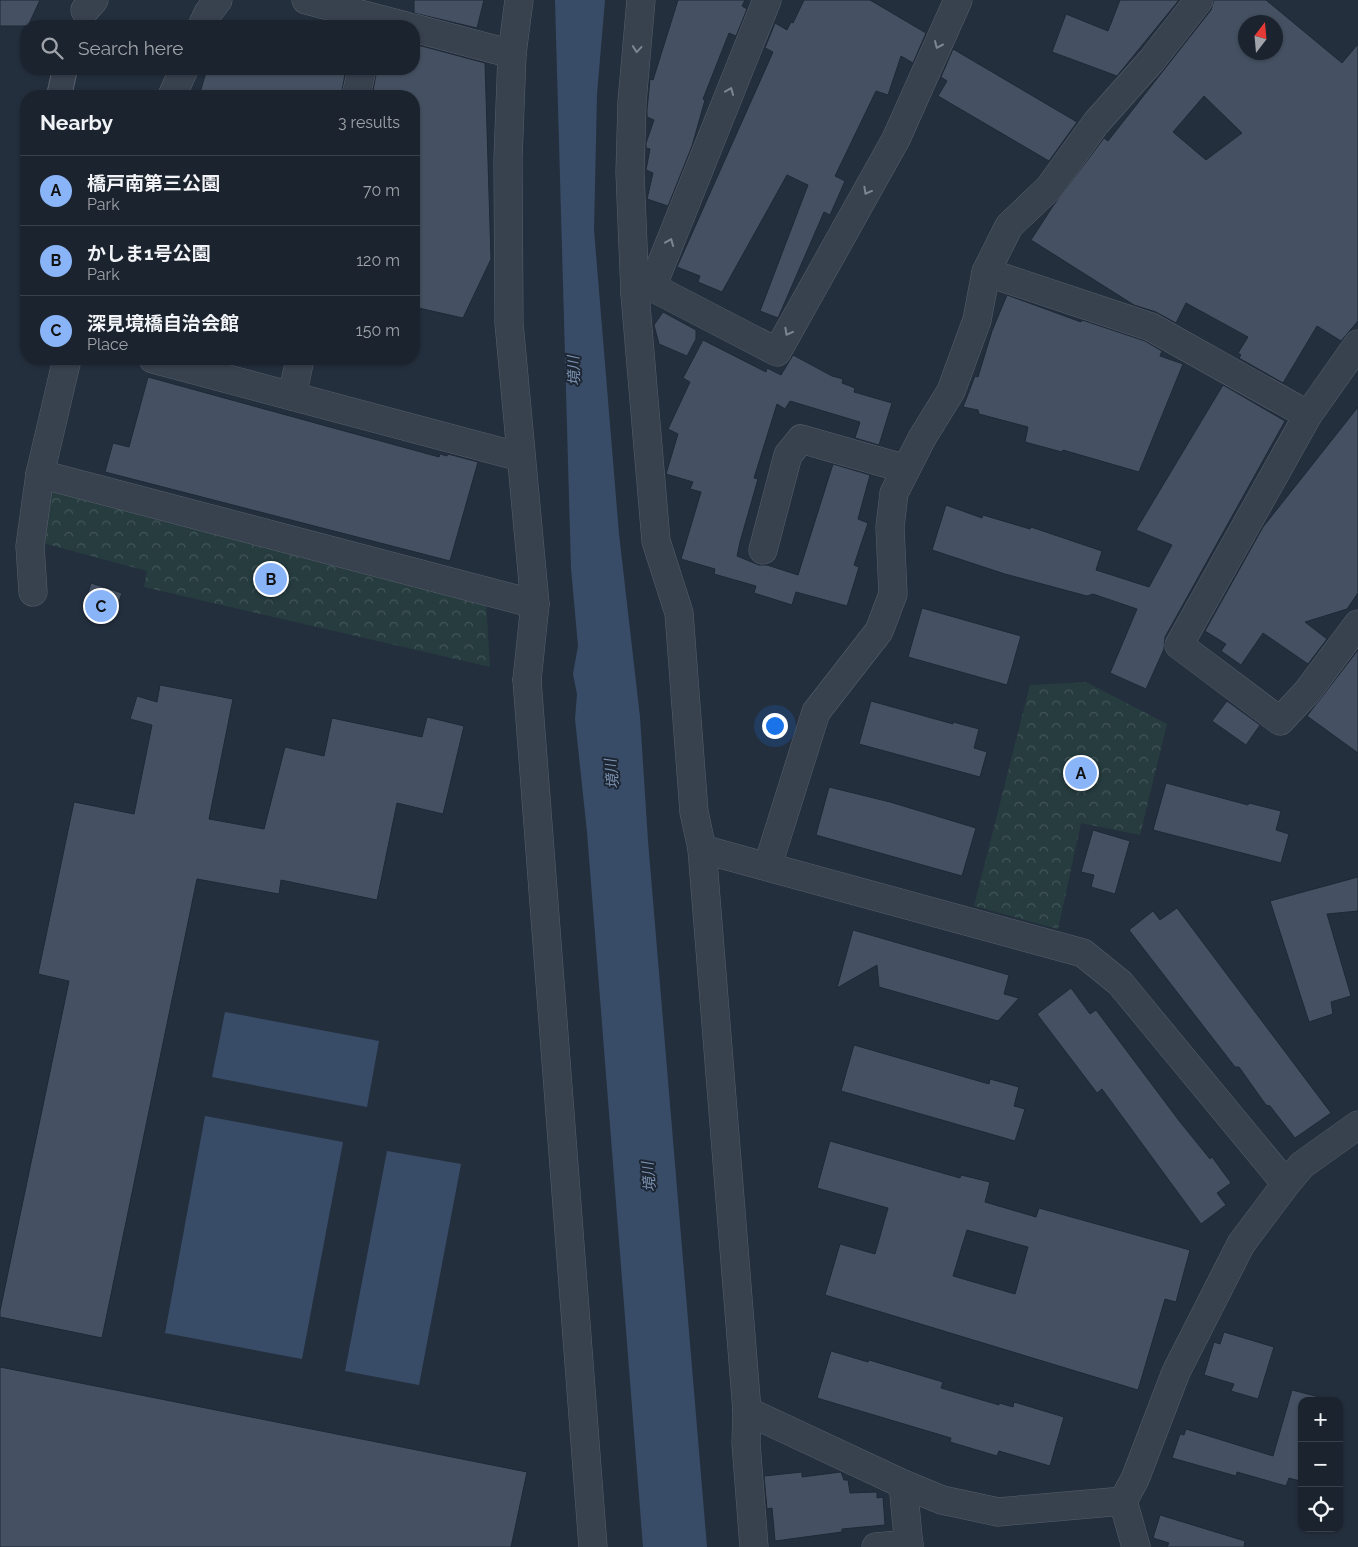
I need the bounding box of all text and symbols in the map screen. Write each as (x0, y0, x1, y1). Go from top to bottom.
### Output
north arrow (1238, 15, 1283, 60)
search box (20, 20, 420, 75)
icon: search (38, 34, 66, 62)
text: Search here (78, 37, 184, 59)
one-way arrow (933, 40, 944, 49)
one-way arrow (632, 45, 643, 53)
one-way arrow (724, 87, 734, 96)
text: Nearby (40, 110, 113, 135)
text: 3 results (338, 113, 400, 132)
text: 橋戸南第三公園 (87, 172, 220, 194)
text: A (51, 181, 61, 200)
text: 70 m (363, 181, 400, 200)
one-way arrow (863, 185, 873, 194)
text: Park (87, 195, 120, 214)
one-way arrow (663, 238, 674, 247)
text: かしま1号公園 (87, 242, 210, 264)
text: B (51, 251, 61, 270)
text: 120 m (356, 251, 400, 270)
text: Park (87, 265, 120, 284)
text: 深見境橋自治会館 (87, 312, 239, 334)
text: C (51, 321, 61, 340)
text: 150 m (356, 321, 400, 340)
one-way arrow (784, 327, 794, 336)
text: Place (87, 335, 128, 354)
water label: 境川 (564, 354, 584, 386)
pin: B (255, 560, 287, 598)
pin: C (85, 587, 117, 625)
your location (762, 713, 788, 739)
pin: A (1065, 754, 1097, 792)
water label: 境川 (601, 756, 623, 790)
water label: 境川 (639, 1159, 659, 1193)
map controls (1298, 1397, 1343, 1532)
button: + (1298, 1397, 1343, 1442)
button: − (1298, 1442, 1343, 1487)
button: locate (1298, 1487, 1343, 1532)

